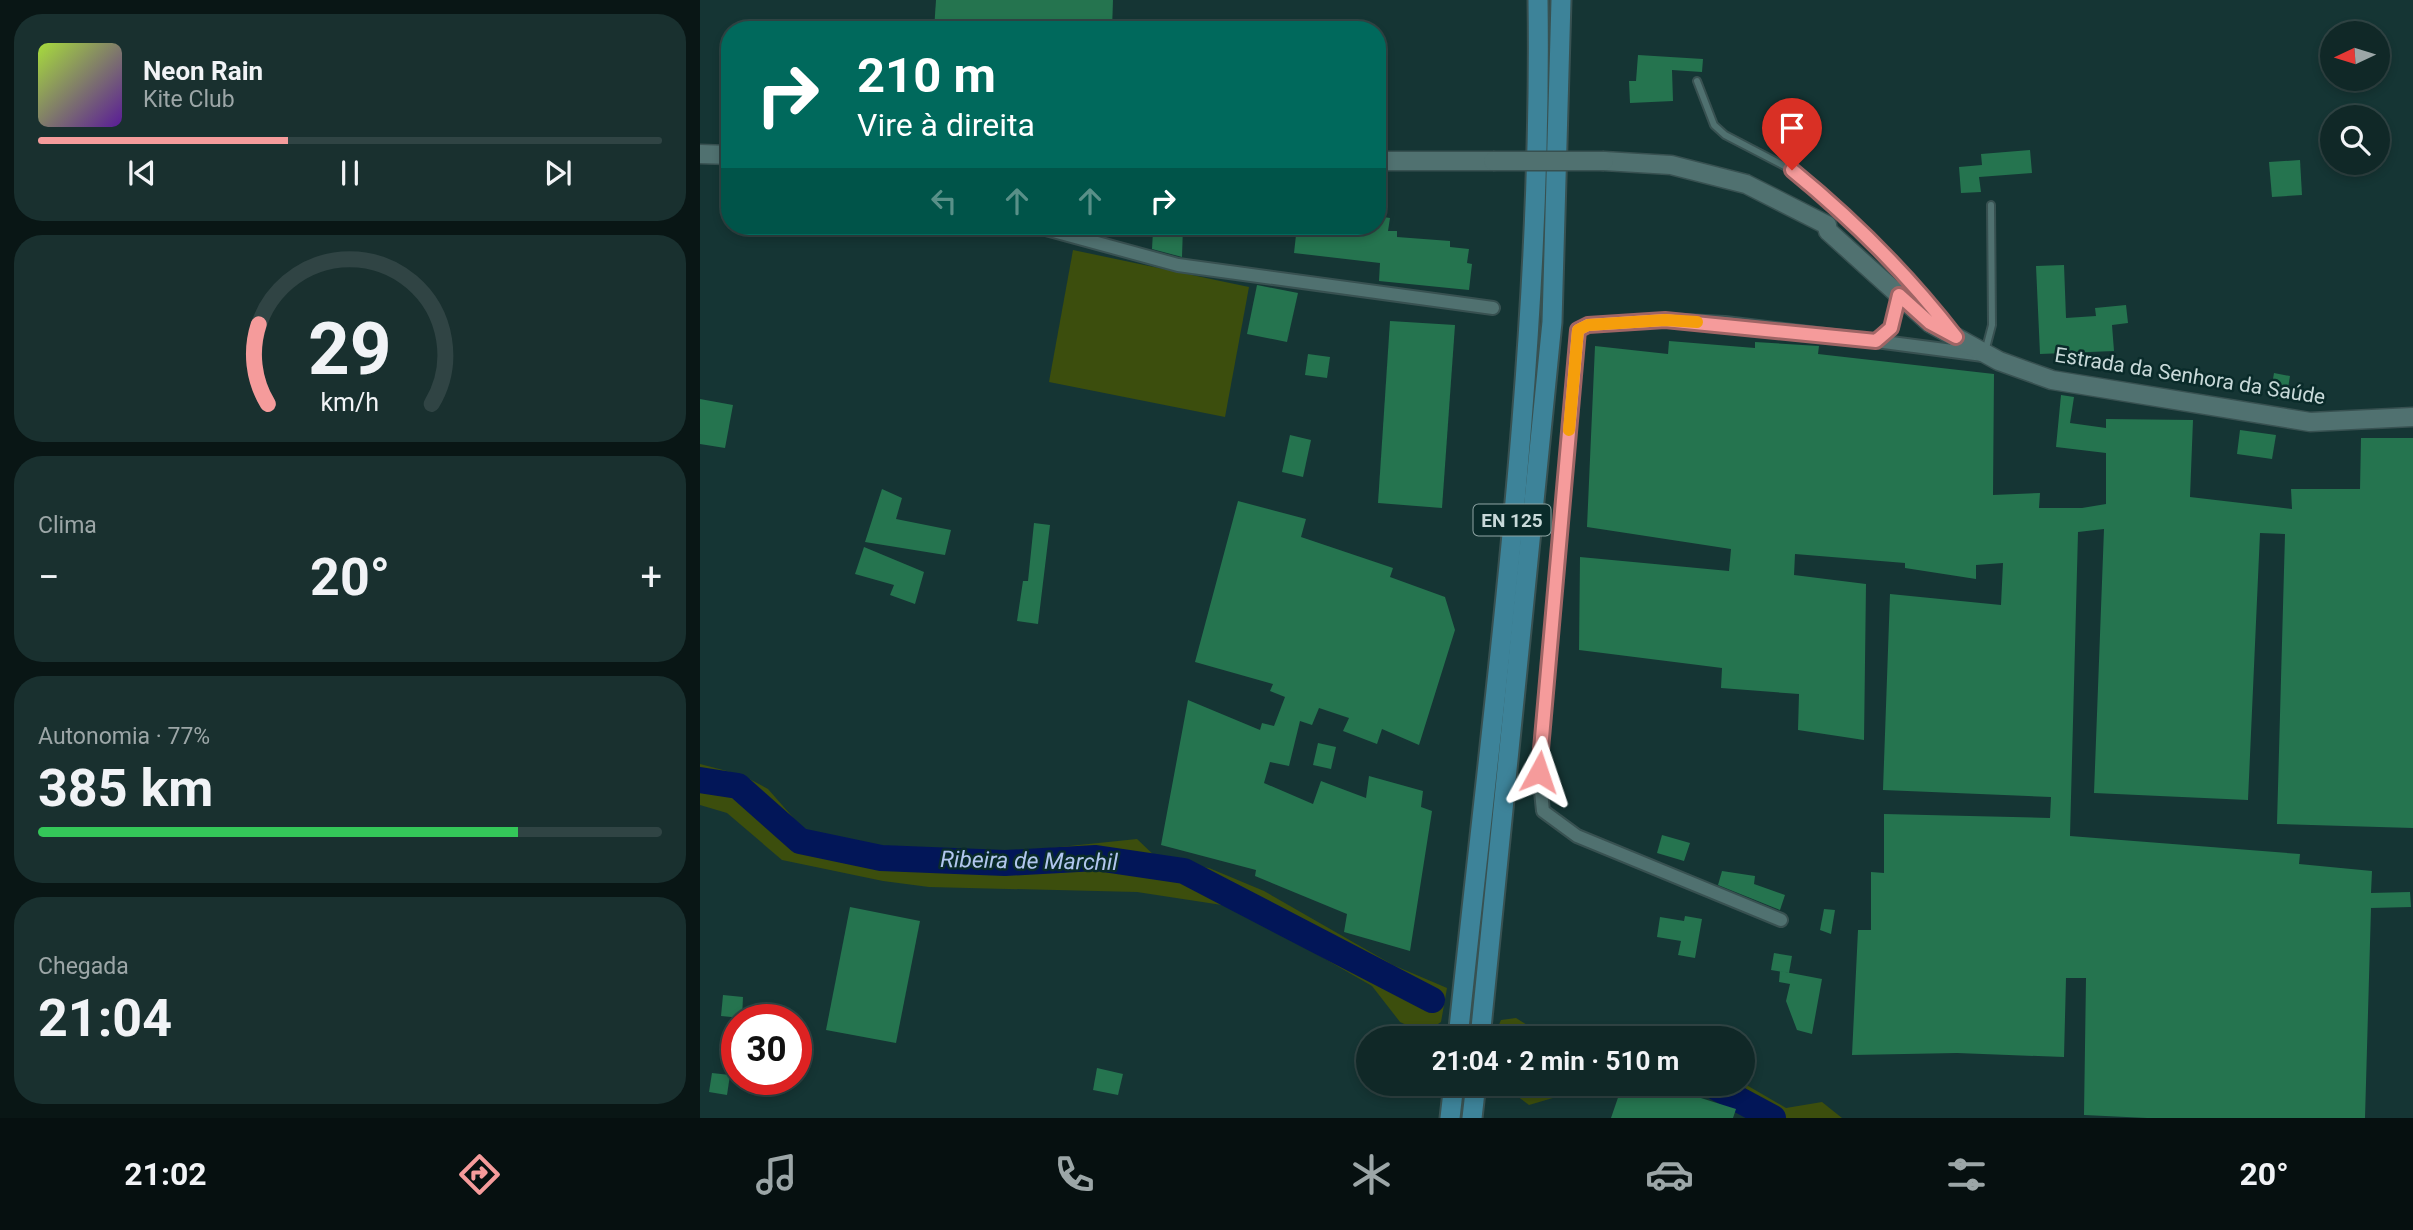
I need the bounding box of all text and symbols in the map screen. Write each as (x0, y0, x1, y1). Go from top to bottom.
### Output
north arrow (2320, 21, 2390, 91)
map controls (2320, 21, 2390, 175)
text: 210 m (857, 47, 996, 104)
icon: right (742, 49, 833, 140)
text: Neon Rain (143, 56, 263, 86)
text: Kite Club (143, 86, 235, 113)
pin (1762, 98, 1822, 170)
button: search (2320, 105, 2390, 175)
text: Vire à direita (857, 106, 1035, 144)
icon: arrive (1773, 109, 1811, 147)
icon: previous (123, 154, 161, 192)
icon: pause (331, 154, 369, 192)
icon: next (539, 154, 577, 192)
icon: left (925, 182, 963, 220)
icon: ahead (998, 182, 1036, 220)
icon: ahead (1071, 182, 1109, 220)
icon: right (1144, 182, 1182, 220)
text: 29 (308, 307, 392, 393)
street label: Estrada da Senhora da Saúde (2053, 343, 2327, 409)
text: km/h (321, 388, 379, 417)
road number: EN 125 (1474, 505, 1550, 536)
text: Clima (38, 512, 97, 539)
text: 20° (310, 547, 390, 608)
text: − (38, 555, 60, 599)
text: + (640, 555, 662, 599)
text: Autonomia · 77% (38, 723, 210, 750)
position arrow (1502, 735, 1576, 809)
text: 385 km (38, 758, 213, 819)
water label: Ribeira de Marchil (940, 846, 1119, 876)
text: Chegada (38, 953, 129, 980)
text: 21:04 (38, 988, 172, 1049)
speed limit sign: 30 (721, 1004, 812, 1095)
text: 21:04 · 2 min · 510 m (1432, 1046, 1679, 1076)
icon: directions (455, 1150, 504, 1199)
icon: music (752, 1150, 801, 1199)
icon: phone (1050, 1150, 1099, 1199)
icon: climate (1347, 1150, 1396, 1199)
icon: car (1645, 1150, 1694, 1199)
icon: filters (1942, 1150, 1991, 1199)
text: 21:02 (124, 1155, 207, 1193)
text: 20° (2240, 1155, 2289, 1193)

